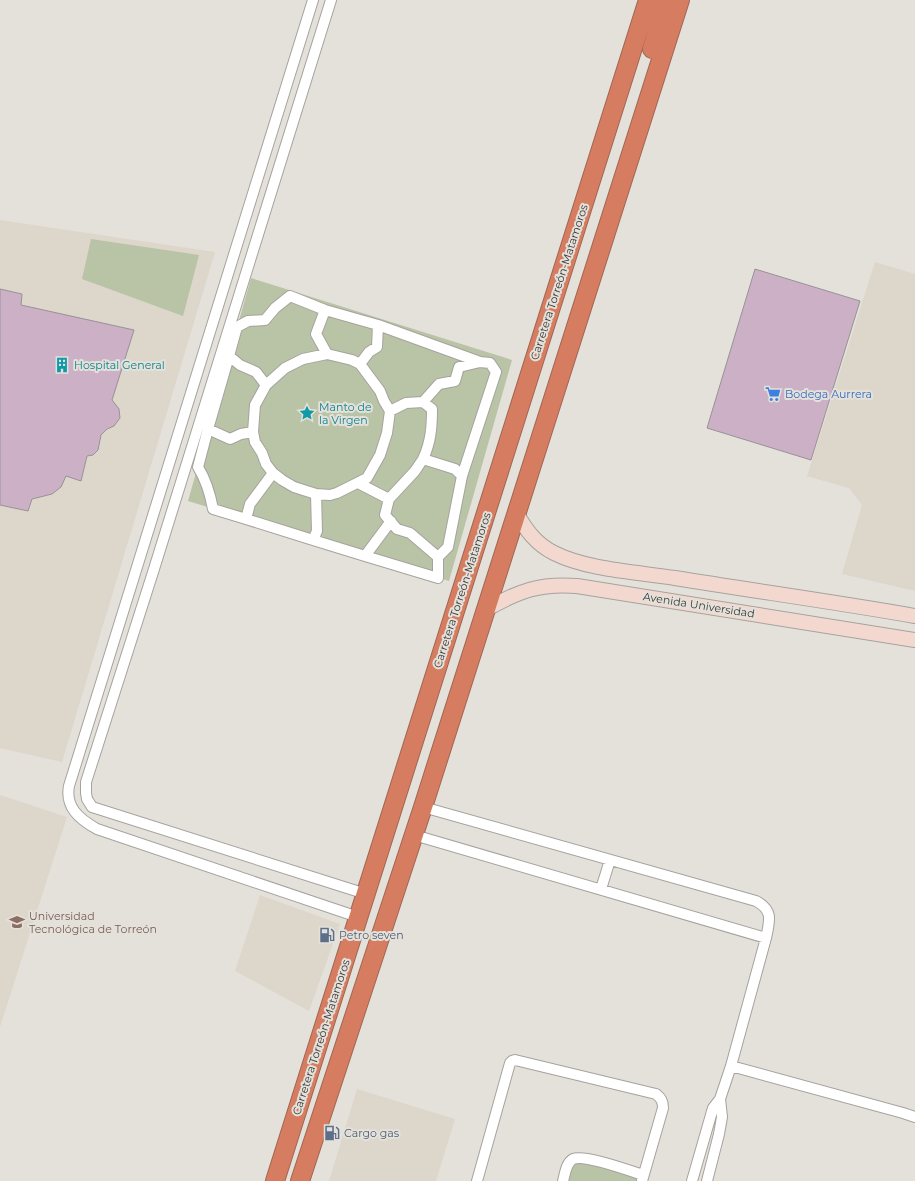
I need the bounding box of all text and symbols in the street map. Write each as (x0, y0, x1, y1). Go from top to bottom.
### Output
street label: Carretera Torreón-Matamoros (527, 202, 591, 362)
building icon: Hospital General (53, 356, 71, 374)
place label: Hospital General (74, 358, 165, 372)
supermarket icon: Bodega Aurrera (764, 385, 782, 403)
place label: Bodega Aurrera (785, 387, 872, 401)
place label: Manto de la Virgen (319, 400, 372, 427)
place icon: Manto de la Virgen (298, 404, 316, 422)
street label: Carretera Torreón-Matamoros (430, 510, 494, 670)
street label: Avenida Universidad (642, 589, 756, 621)
place label: Universidad Tecnológica de Torreón (29, 909, 157, 936)
school or university icon: Universidad Tecnológica de Torreón (8, 913, 26, 931)
fuel station icon: Petro seven (318, 926, 336, 944)
place label: Petro seven (339, 928, 404, 942)
street label: Carretera Torreón-Matamoros (289, 957, 353, 1117)
fuel station icon: Cargo gas (323, 1124, 341, 1142)
place label: Cargo gas (344, 1126, 400, 1140)

